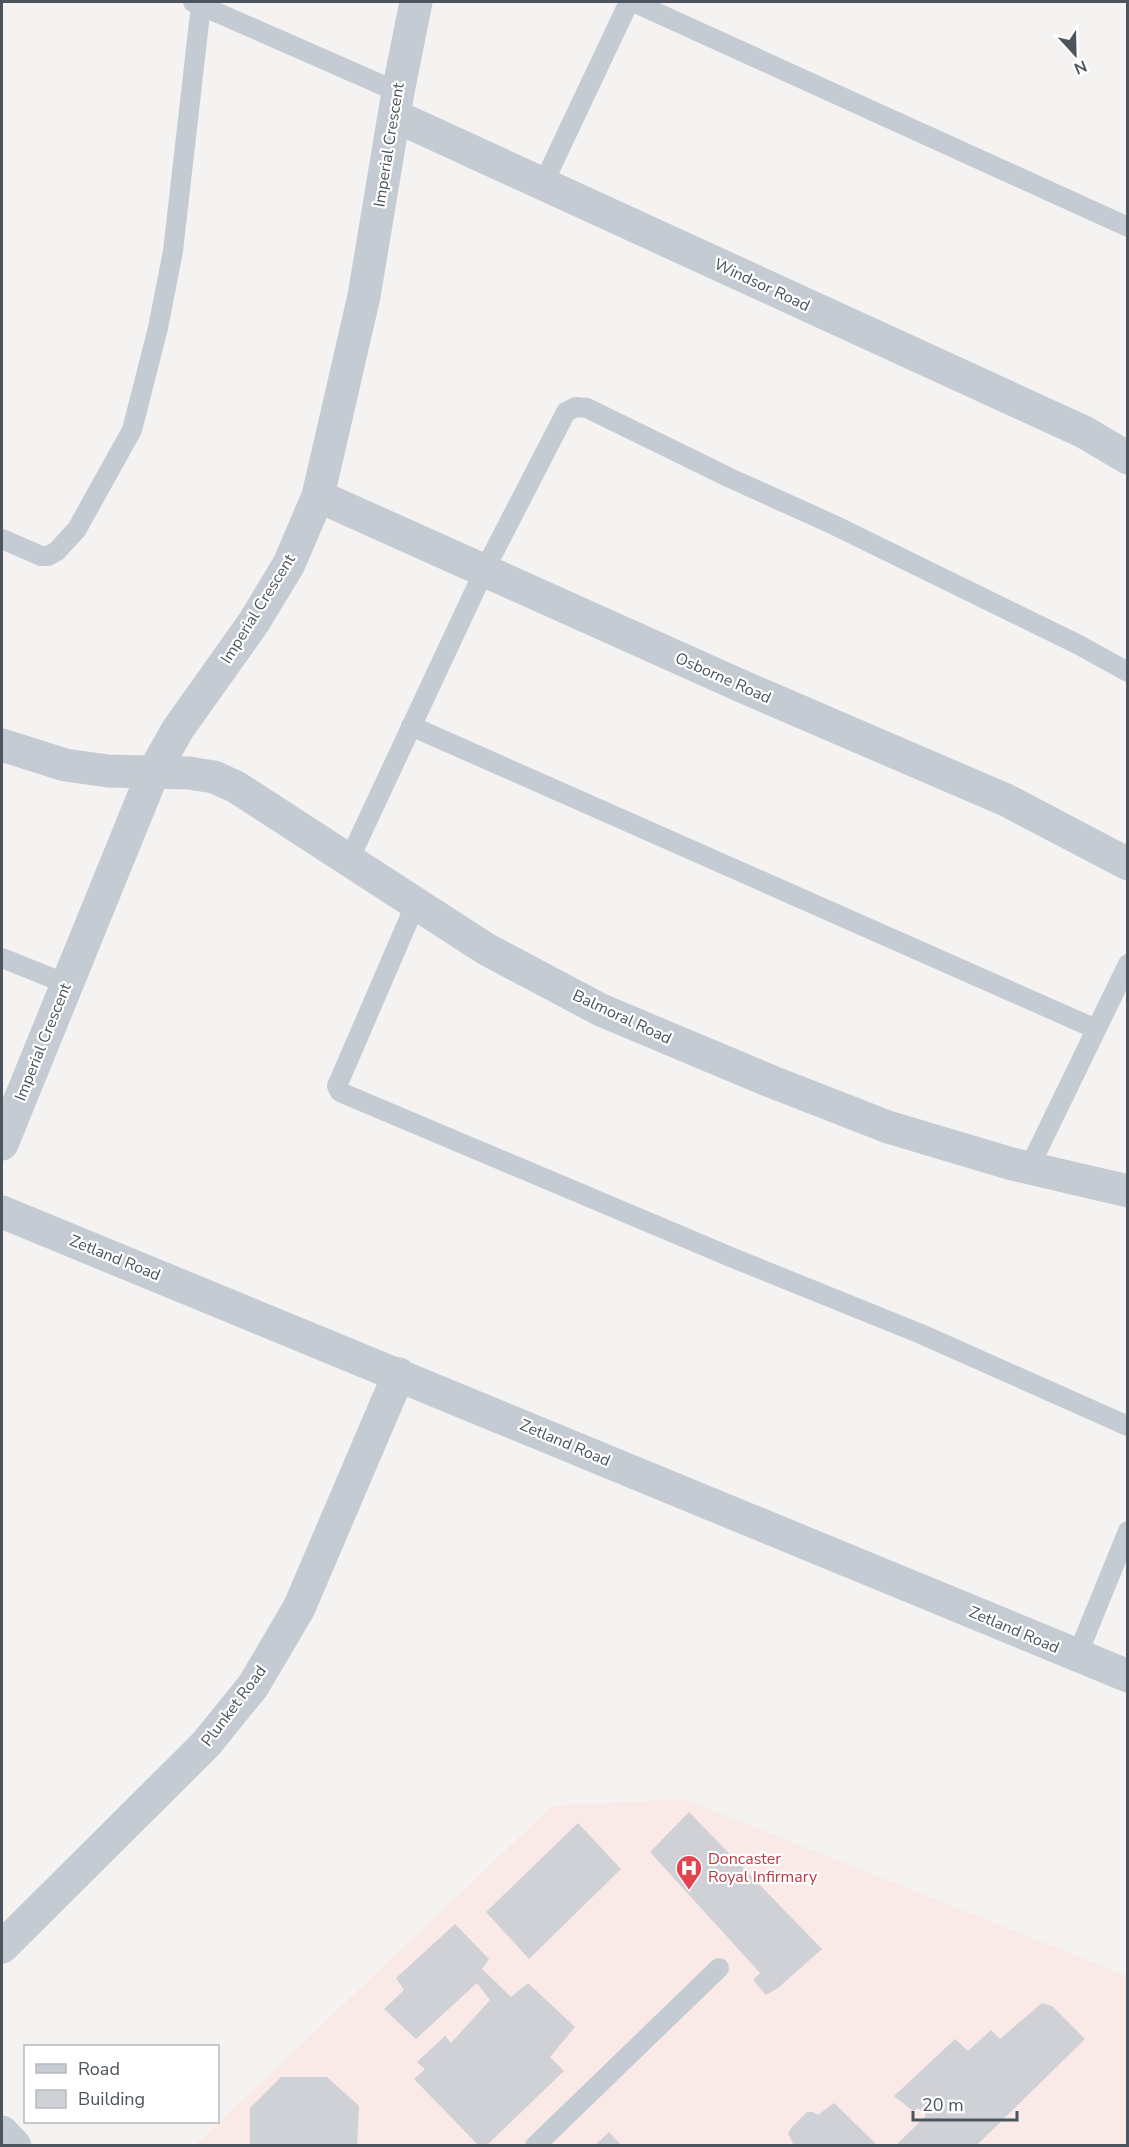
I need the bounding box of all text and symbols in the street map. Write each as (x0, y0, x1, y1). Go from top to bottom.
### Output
north arrow (1045, 24, 1105, 84)
text: N (1071, 55, 1090, 79)
street label: Imperial Crescent (368, 81, 410, 209)
street label: Windsor Road (710, 253, 814, 317)
street label: Imperial Crescent (215, 550, 301, 668)
street label: Osborne Road (672, 647, 774, 709)
street label: Imperial Crescent (9, 979, 77, 1104)
street label: Balmoral Road (569, 984, 675, 1050)
street label: Zetland Road (66, 1230, 164, 1286)
street label: Zetland Road (516, 1414, 614, 1472)
street label: Zetland Road (965, 1601, 1063, 1659)
street label: Plunket Road (196, 1661, 272, 1751)
place label: Doncaster Royal Infirmary (708, 1848, 818, 1888)
hospital icon: Doncaster Royal Infirmary (674, 1853, 704, 1891)
legend (24, 2045, 219, 2123)
text: Road (78, 2057, 120, 2081)
scale bar (913, 2084, 1016, 2122)
text: Building (78, 2087, 145, 2111)
text: 20 m (922, 2093, 964, 2117)

